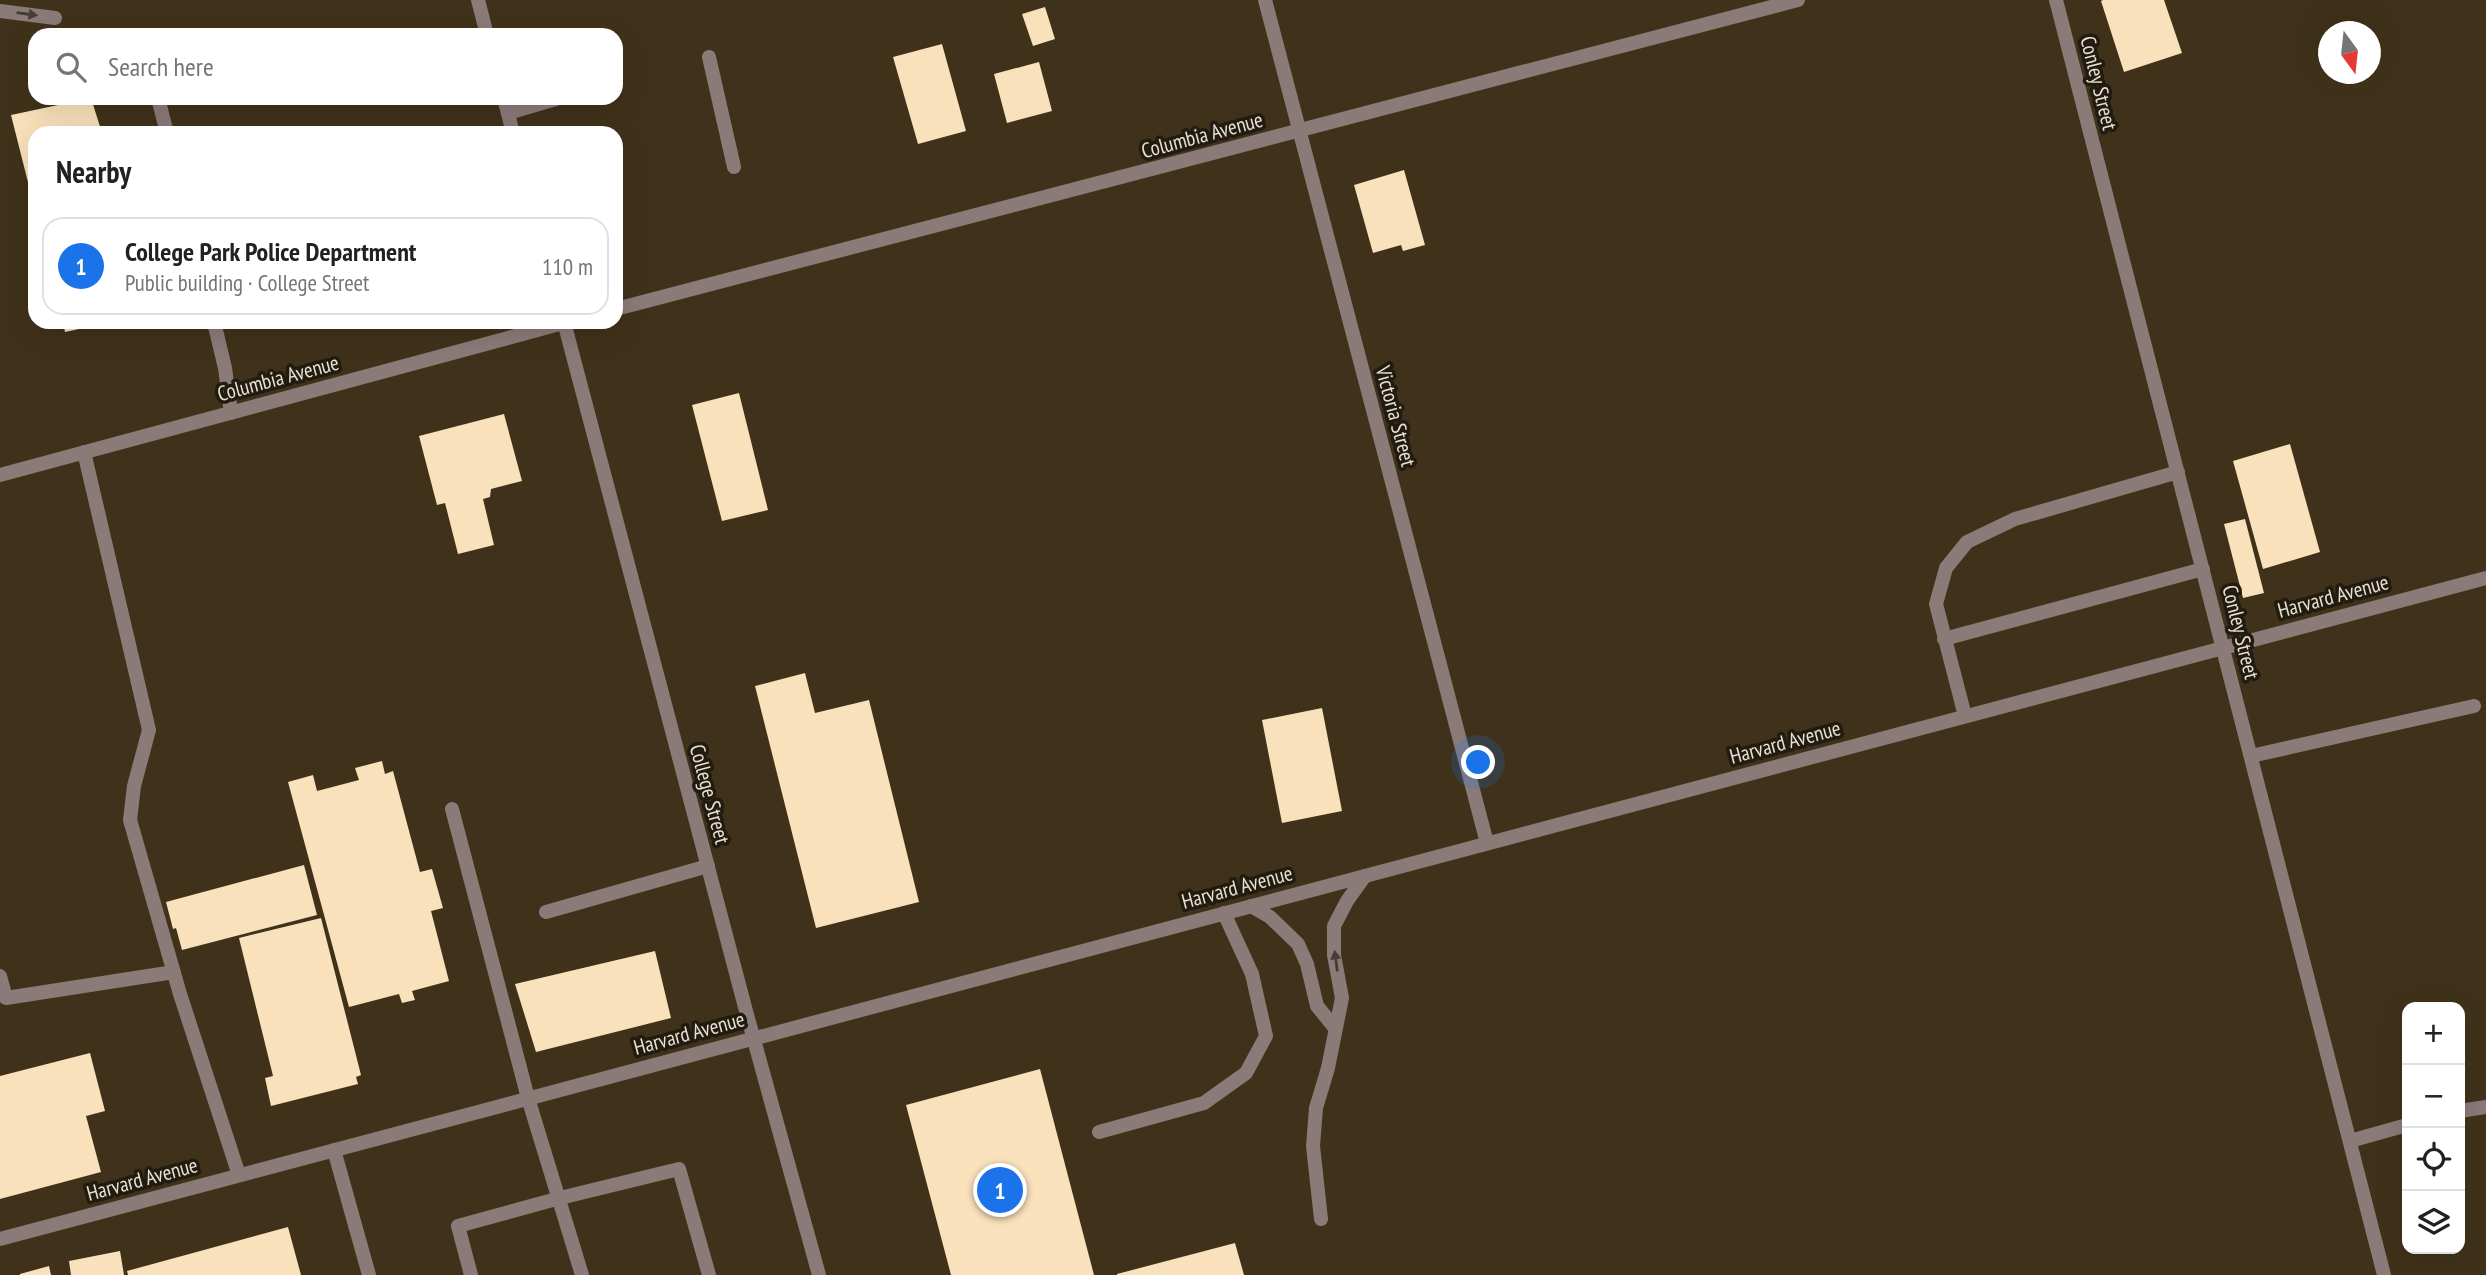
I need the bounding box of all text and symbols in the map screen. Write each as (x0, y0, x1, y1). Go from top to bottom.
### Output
one-way arrow (17, 9, 39, 20)
north arrow (2318, 21, 2381, 84)
search box (28, 28, 623, 105)
street label: Conley Street (2074, 33, 2124, 133)
icon: search (52, 48, 90, 86)
text: Search here (108, 50, 214, 83)
street label: Columbia Avenue (1138, 106, 1266, 164)
text: Nearby (56, 152, 131, 191)
text: College Park Police Department (125, 235, 416, 268)
text: 1 (76, 252, 87, 281)
text: 110 m (542, 252, 593, 281)
text: Public building · College Street (125, 268, 369, 297)
street label: Columbia Avenue (214, 349, 342, 407)
street label: Victoria Street (1369, 362, 1422, 469)
street label: Harvard Avenue (2275, 568, 2391, 624)
street label: Conley Street (2216, 582, 2266, 682)
street label: Harvard Avenue (1727, 714, 1843, 770)
street label: College Street (684, 741, 736, 847)
your location (1461, 745, 1495, 779)
street label: Harvard Avenue (1179, 859, 1295, 915)
one-way arrow (1330, 950, 1341, 972)
map controls (2402, 1002, 2465, 1254)
button: + (2402, 1002, 2465, 1065)
street label: Harvard Avenue (631, 1005, 747, 1061)
button: − (2402, 1065, 2465, 1128)
button: locate (2402, 1128, 2465, 1191)
street label: Harvard Avenue (84, 1151, 200, 1207)
pin: 1 (977, 1164, 1023, 1216)
button: layers (2402, 1191, 2465, 1254)

